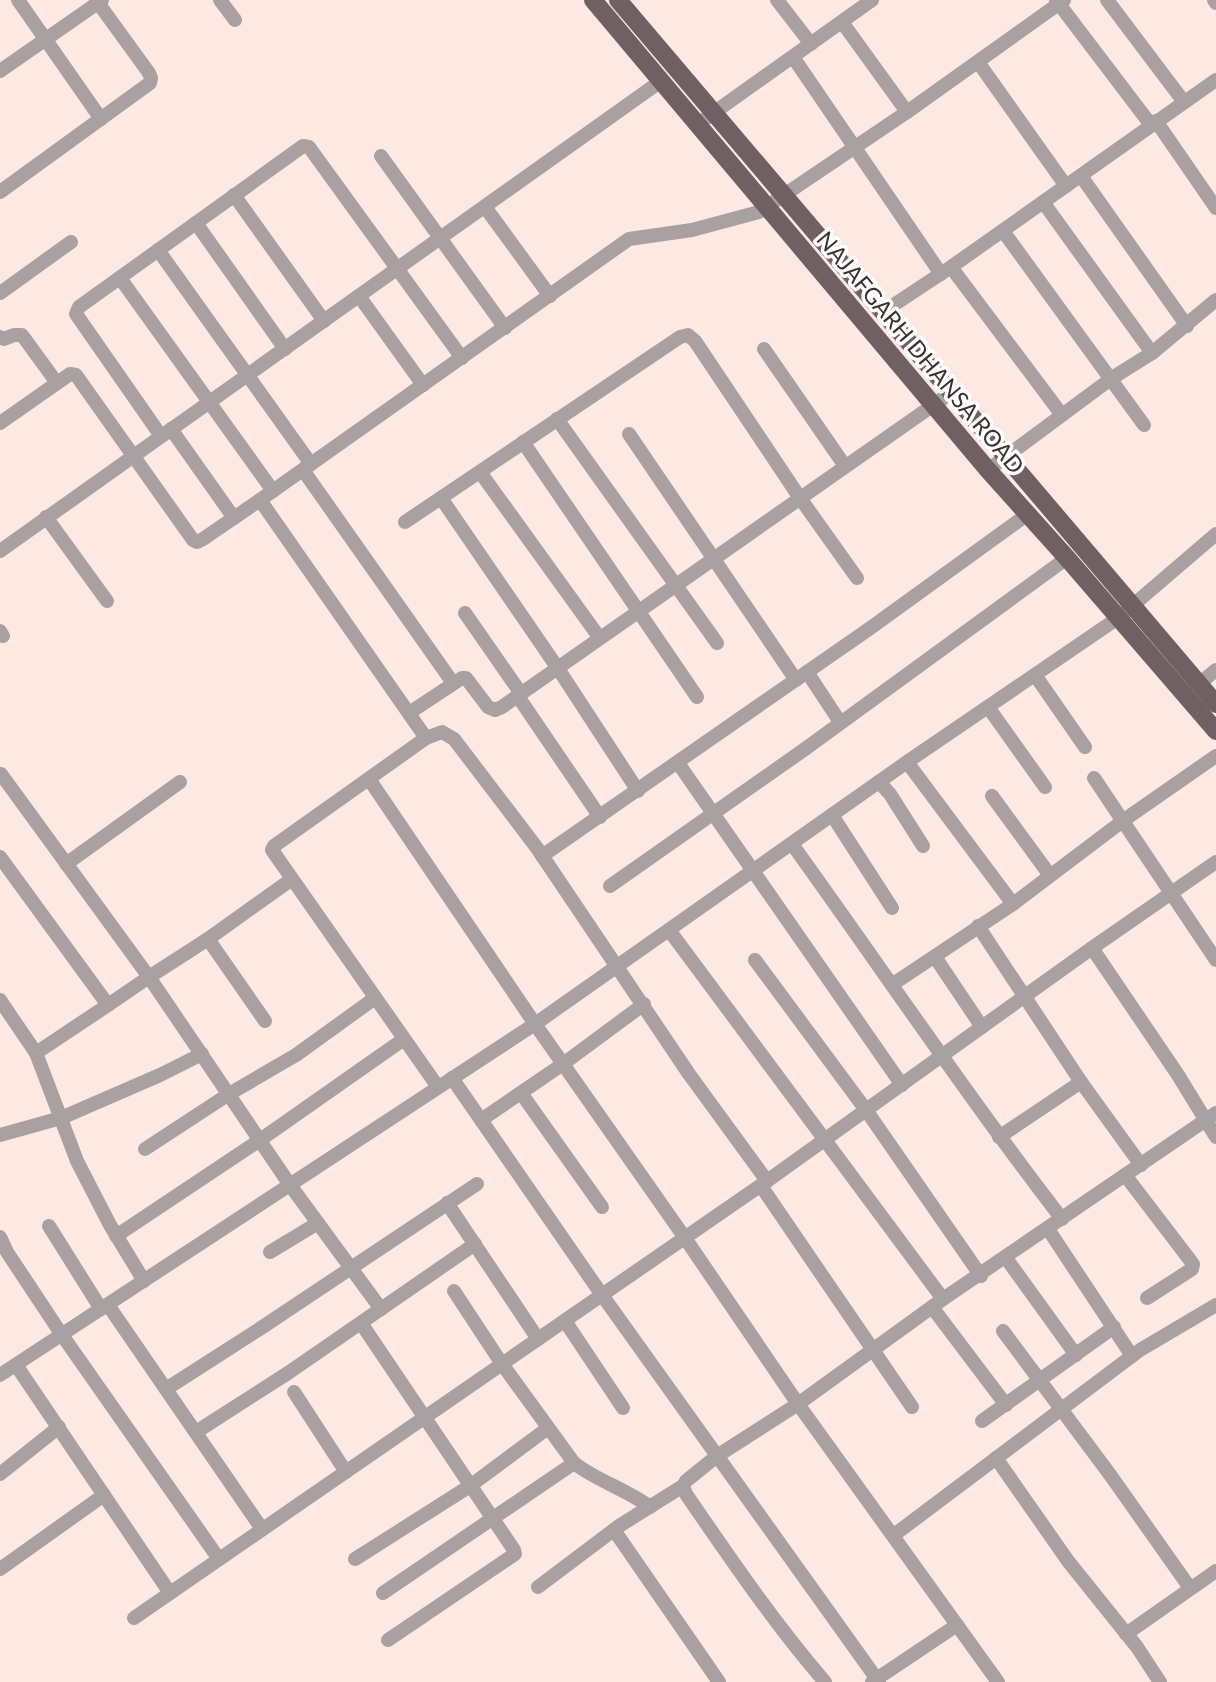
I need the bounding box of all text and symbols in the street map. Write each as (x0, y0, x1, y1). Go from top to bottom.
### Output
street label: NAJAFGARH DHANSA ROAD (811, 225, 1031, 479)

